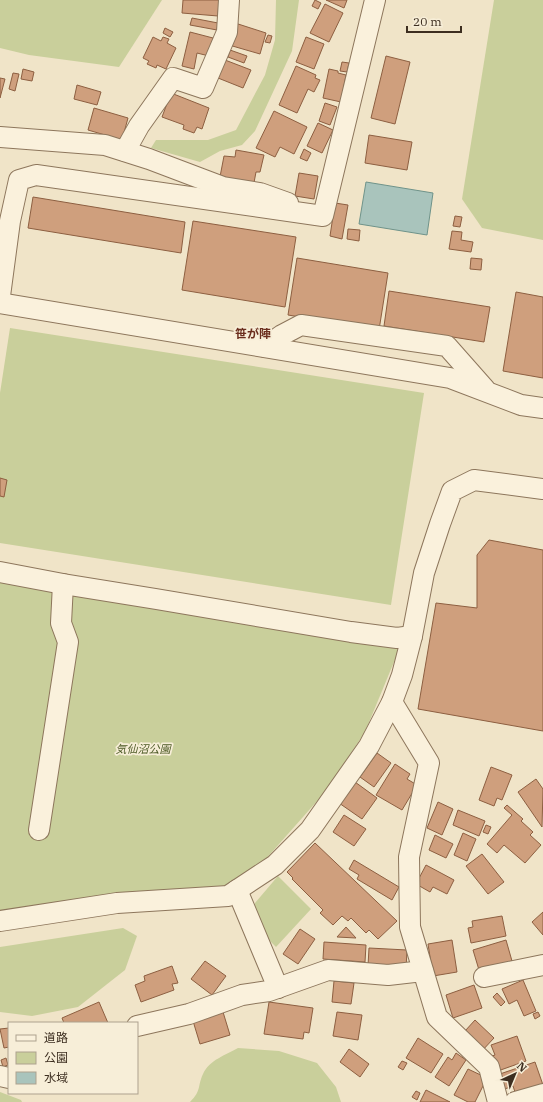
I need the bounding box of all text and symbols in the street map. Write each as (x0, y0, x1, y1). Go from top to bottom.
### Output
scale bar (407, 8, 461, 34)
text: 20 m (413, 14, 442, 29)
district label: 笹が陣 (235, 326, 271, 341)
park label: 気仙沼公園 (116, 742, 172, 756)
legend (8, 1022, 138, 1094)
text: 道路 (44, 1030, 68, 1045)
text: 公園 (44, 1050, 68, 1065)
north arrow (495, 1054, 535, 1094)
text: N (514, 1059, 530, 1075)
text: 水域 (44, 1070, 68, 1085)

